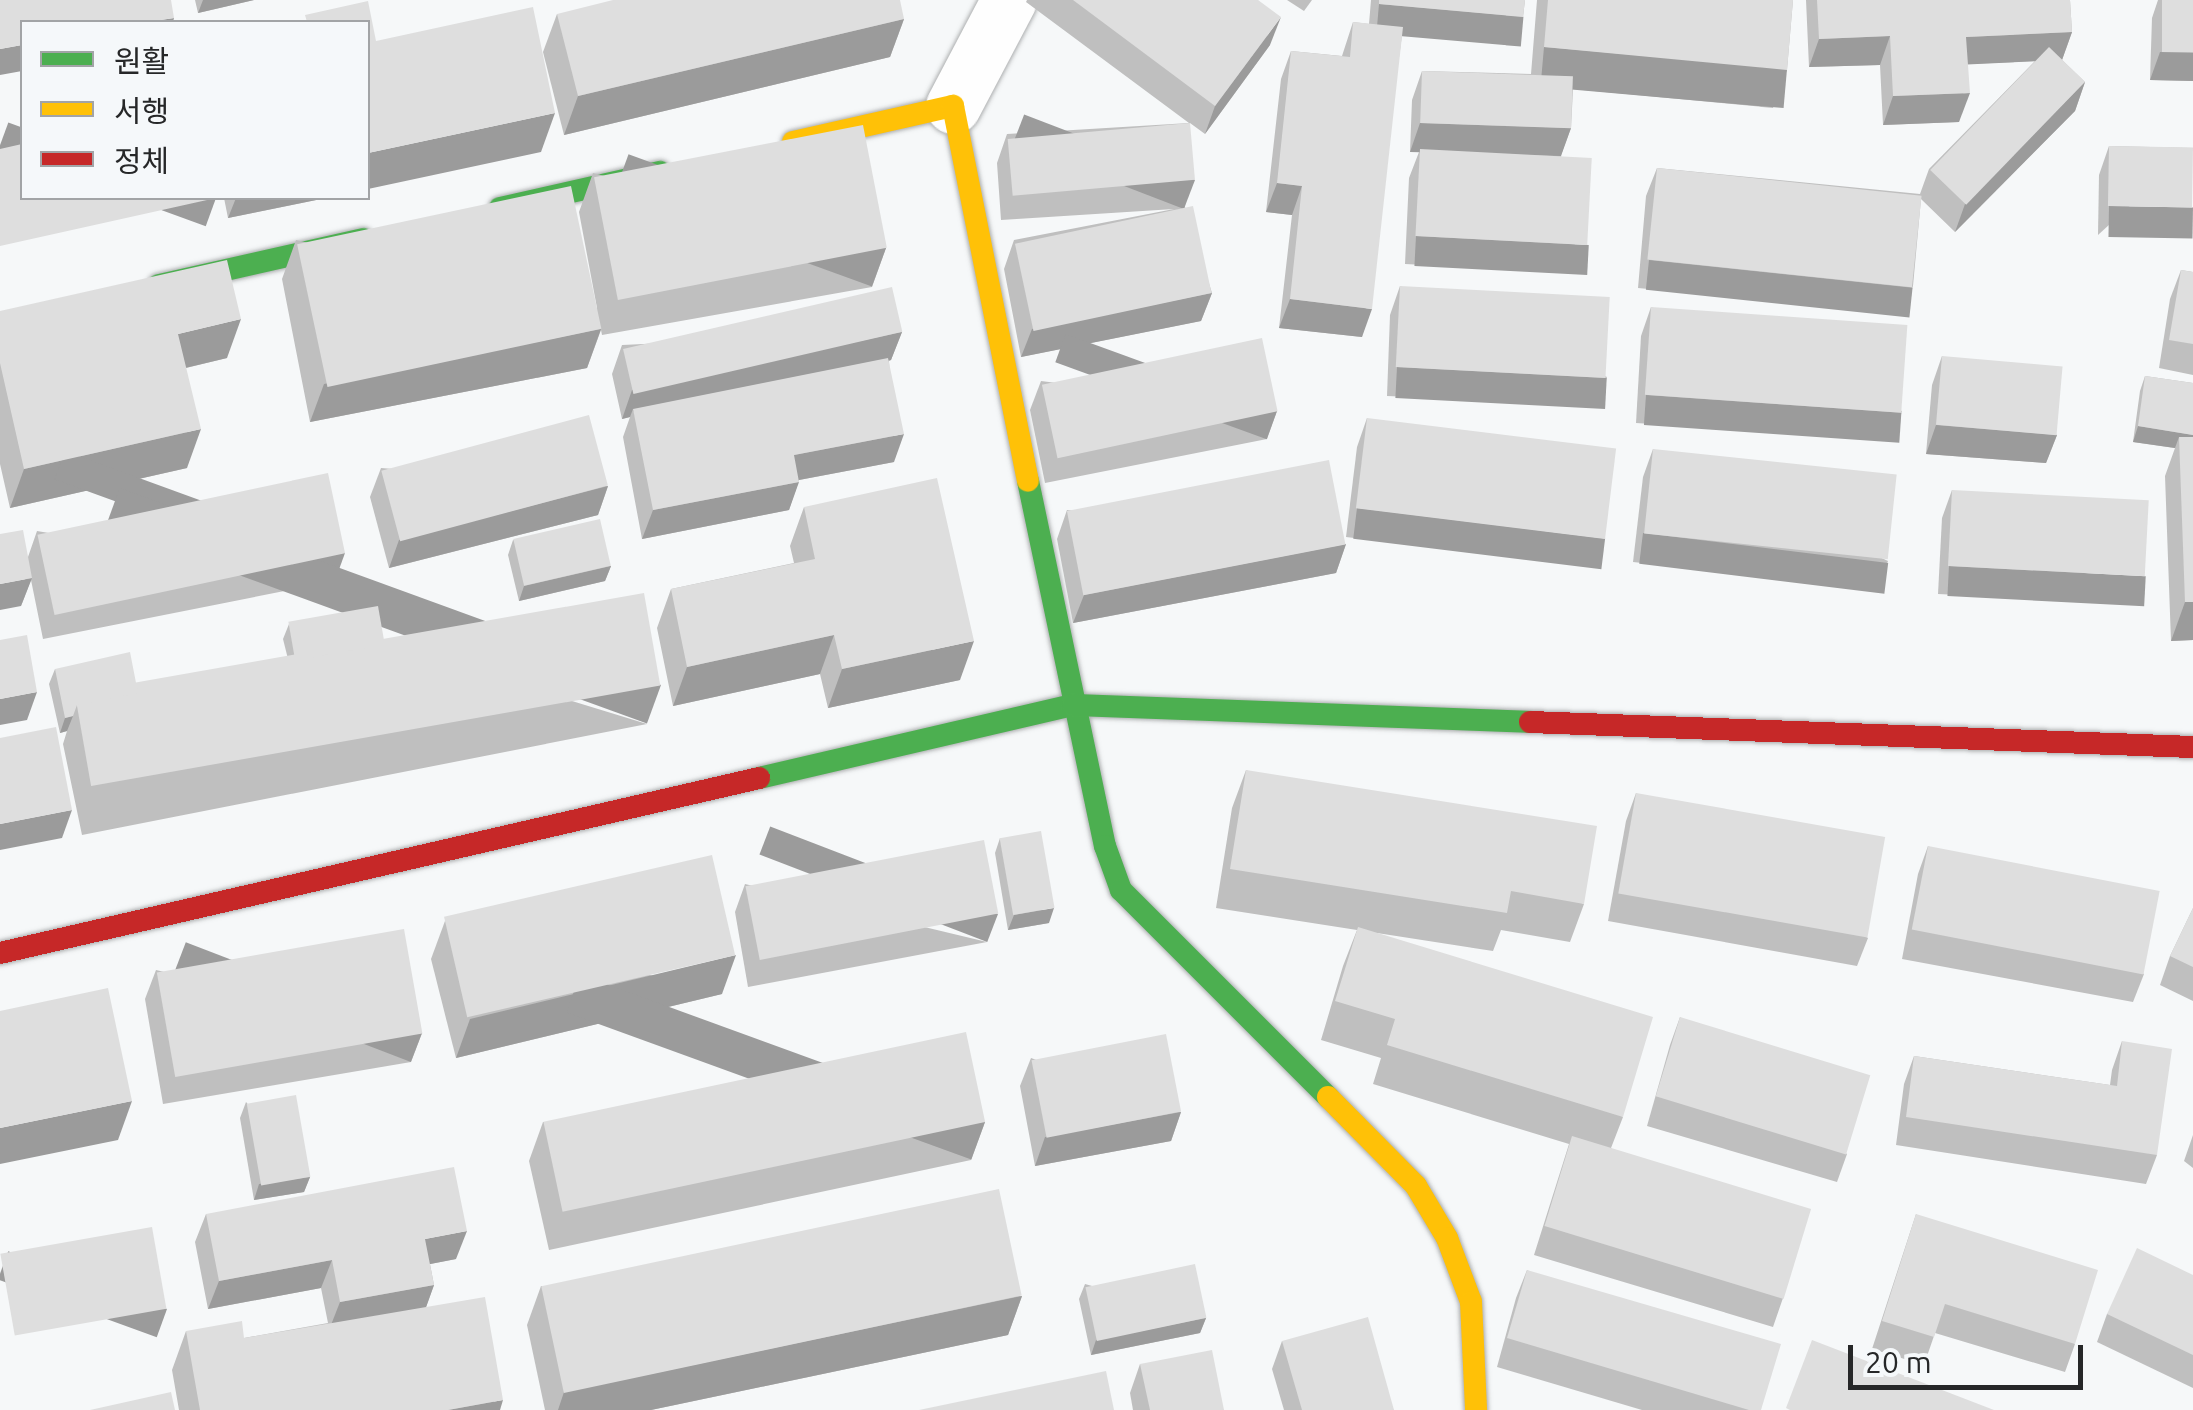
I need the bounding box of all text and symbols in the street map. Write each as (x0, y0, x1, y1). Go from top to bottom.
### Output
legend (20, 20, 370, 200)
text: 원활 (114, 44, 169, 78)
text: 서행 (114, 94, 169, 128)
text: 정체 (114, 144, 169, 178)
scale bar (1853, 1325, 2088, 1387)
text: 20 m (1865, 1345, 1932, 1379)

